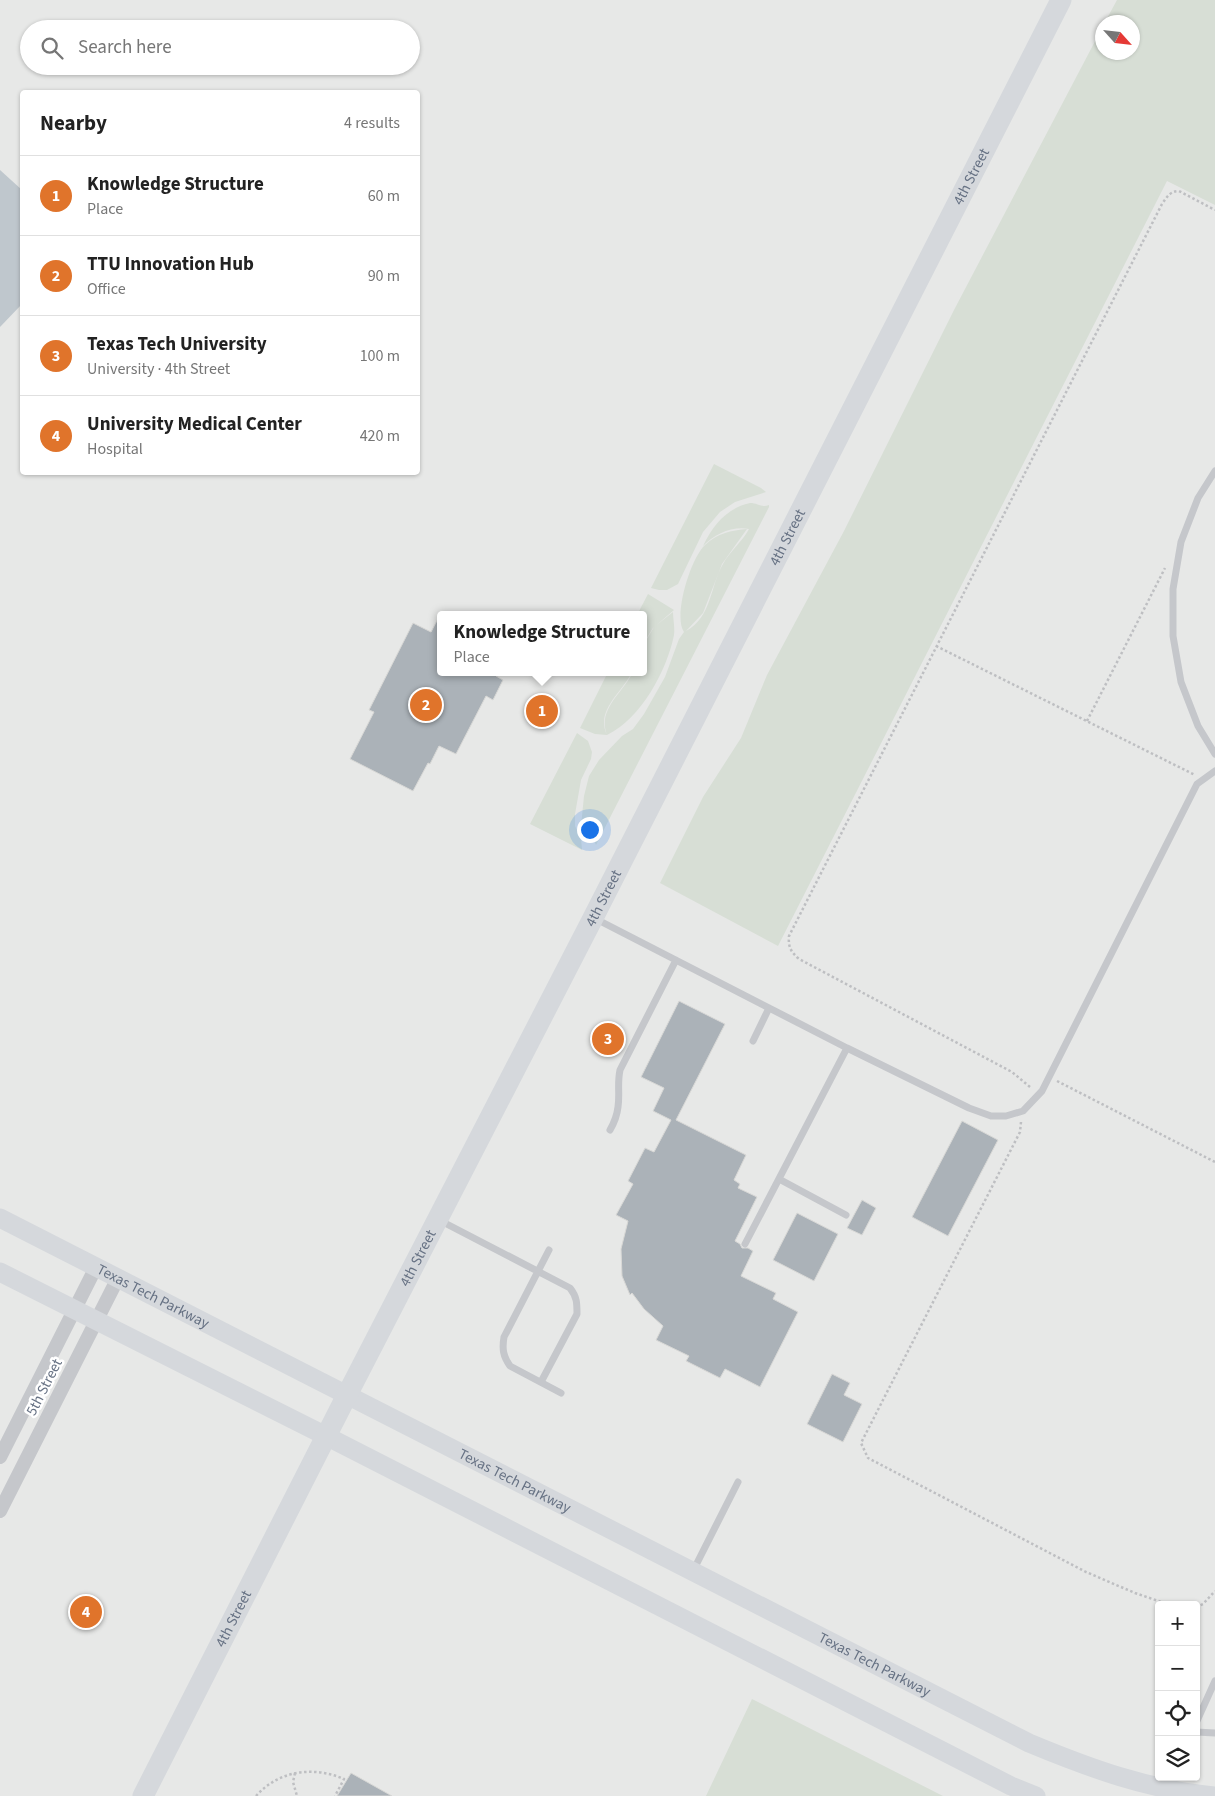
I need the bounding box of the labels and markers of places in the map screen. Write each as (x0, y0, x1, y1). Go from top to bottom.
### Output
pin: 2 (410, 686, 442, 724)
pin: 1 (526, 692, 558, 730)
pin: 3 (592, 1020, 624, 1058)
pin: 4 (70, 1593, 102, 1631)

